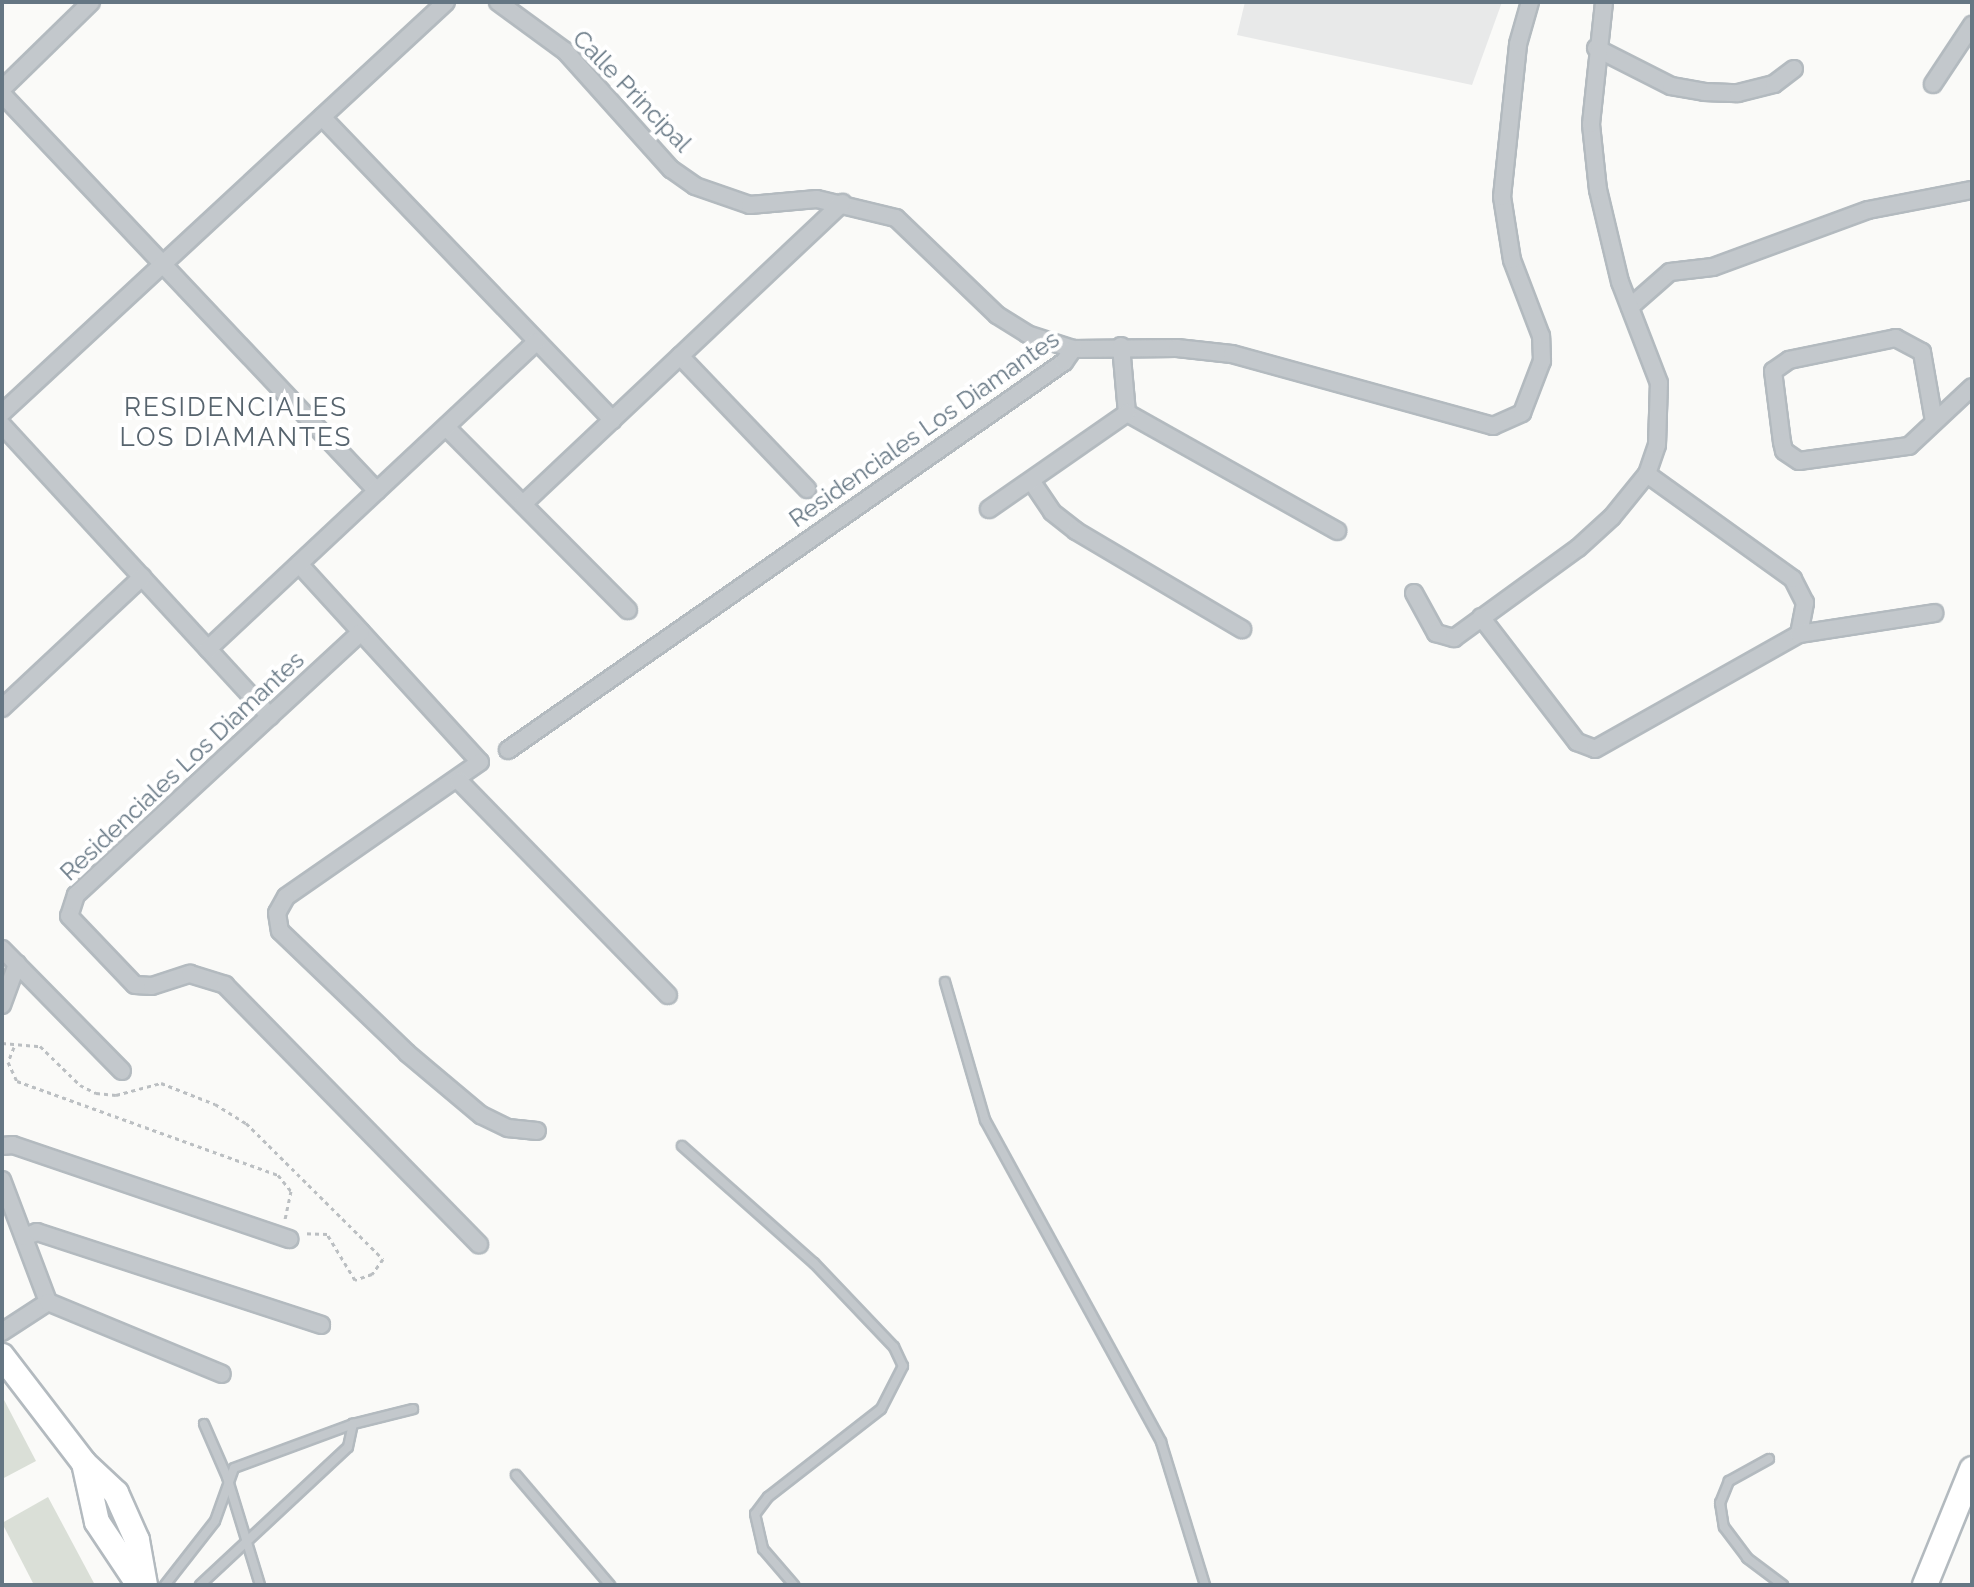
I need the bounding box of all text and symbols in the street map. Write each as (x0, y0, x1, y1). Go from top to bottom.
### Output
street label: Calle Principal (567, 24, 697, 158)
street label: Residenciales Los Diamantes (784, 325, 1064, 533)
district label: RESIDENCIALES LOS DIAMANTES (120, 392, 352, 454)
street label: Residenciales Los Diamantes (54, 645, 310, 887)

